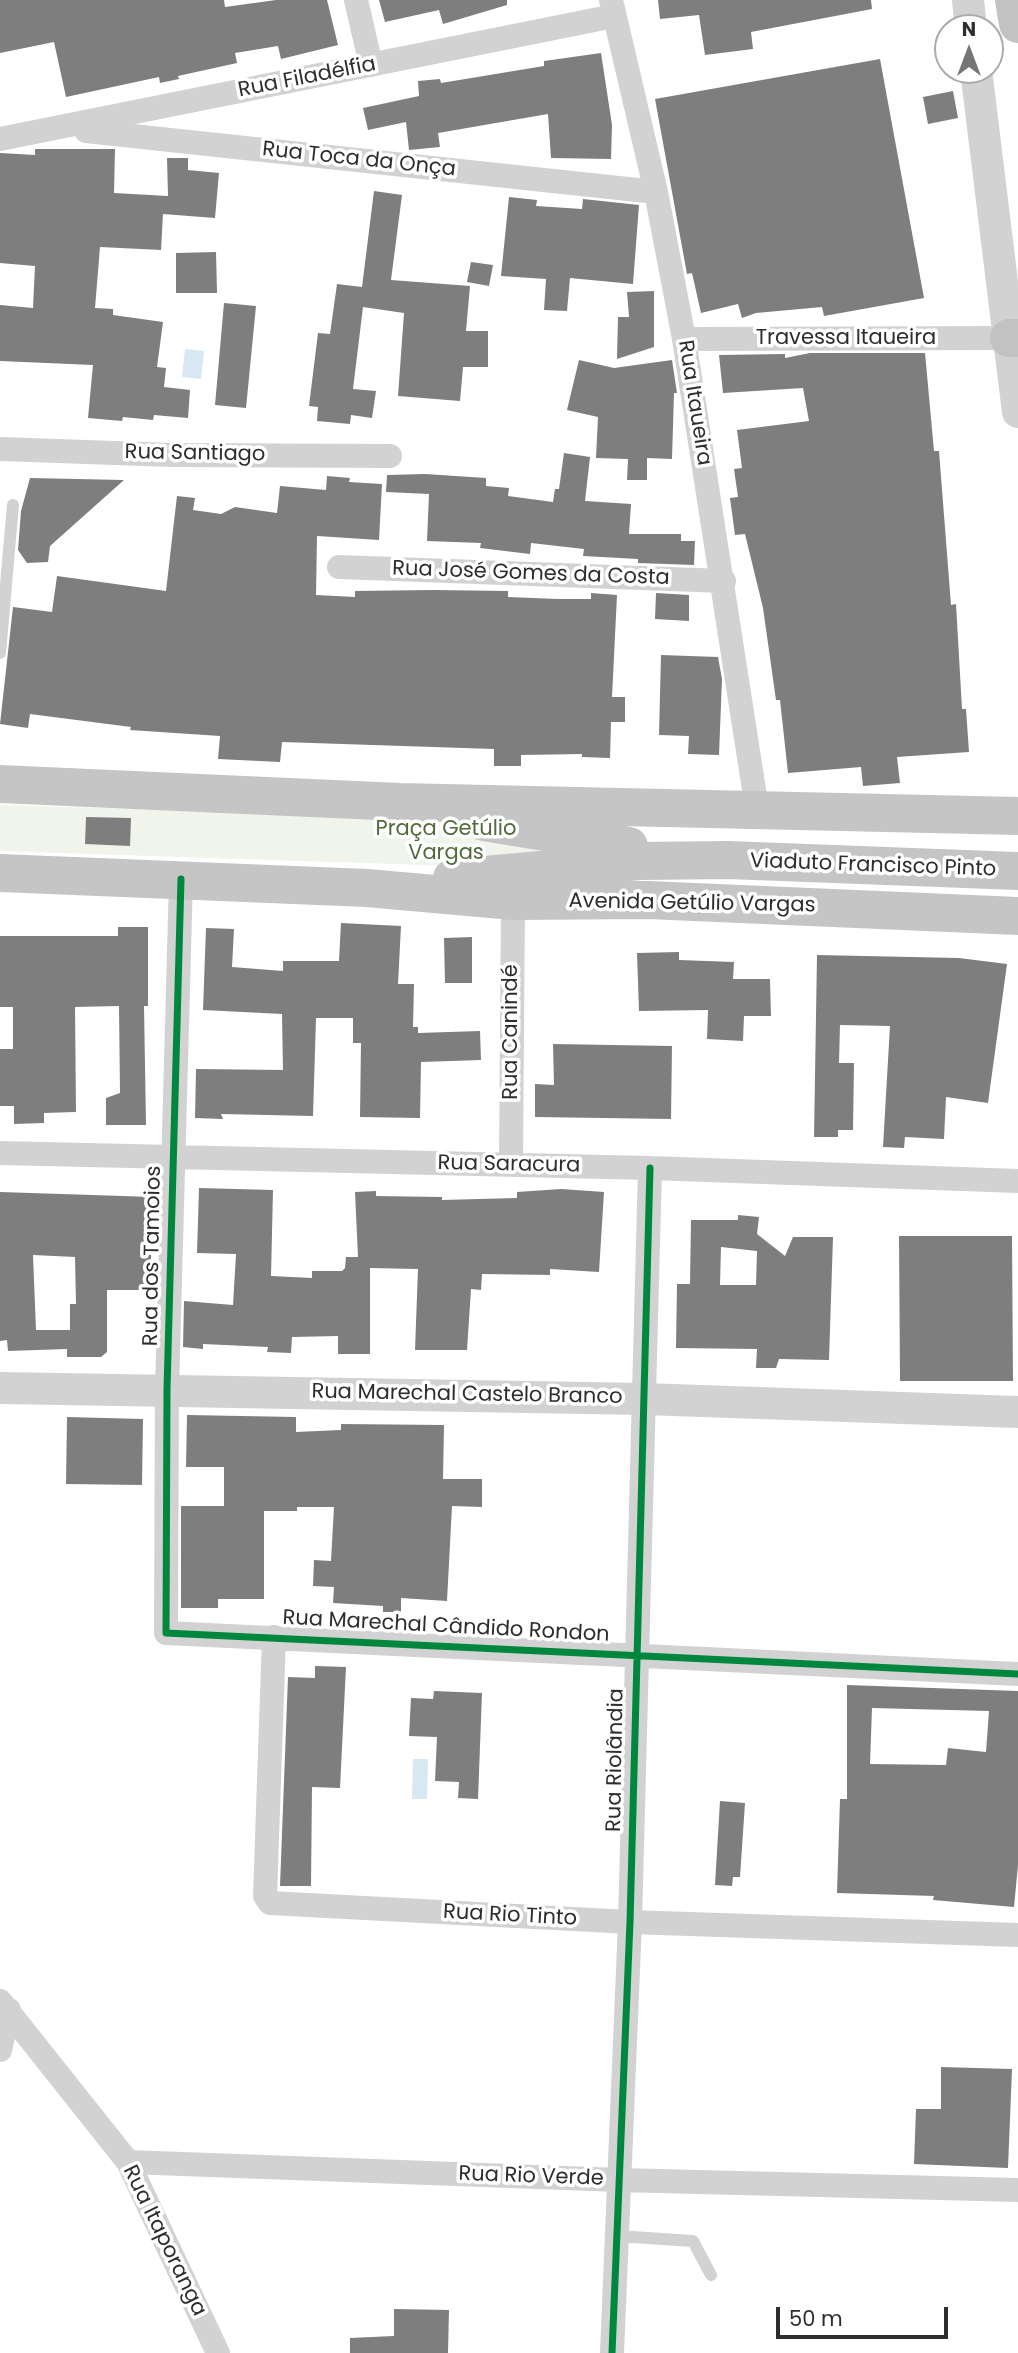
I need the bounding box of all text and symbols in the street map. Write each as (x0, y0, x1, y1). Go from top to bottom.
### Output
north arrow (934, 14, 1004, 84)
text: N (962, 16, 976, 43)
street label: Rua Filadélfia (236, 52, 378, 104)
street label: Rua Toca da Onça (261, 137, 457, 183)
street label: Travessa Itaueira (756, 326, 936, 352)
street label: Rua Itaueira (672, 338, 716, 468)
street label: Rua Santiago (124, 440, 266, 468)
street label: Rua José Gomes da Costa (392, 557, 670, 591)
park label: Praça Getúlio Vargas (376, 817, 516, 867)
street label: Viaduto Francisco Pinto (749, 849, 997, 883)
street label: Avenida Getúlio Vargas (568, 889, 816, 919)
street label: Rua Canindé (499, 964, 525, 1100)
street label: Rua Saracura (437, 1151, 581, 1179)
street label: Rua dos Tamoios (139, 1166, 167, 1346)
street label: Rua Marechal Castelo Branco (311, 1380, 623, 1410)
street label: Rua Marechal Cândido Rondon (282, 1606, 610, 1648)
street label: Rua Riolândia (602, 1688, 630, 1832)
street label: Rua Rio Tinto (442, 1900, 578, 1932)
street label: Rua Itaporanga (117, 2162, 211, 2320)
street label: Rua Rio Verde (458, 2162, 604, 2192)
scale bar (780, 2294, 951, 2338)
text: 50 m (789, 2304, 843, 2333)

